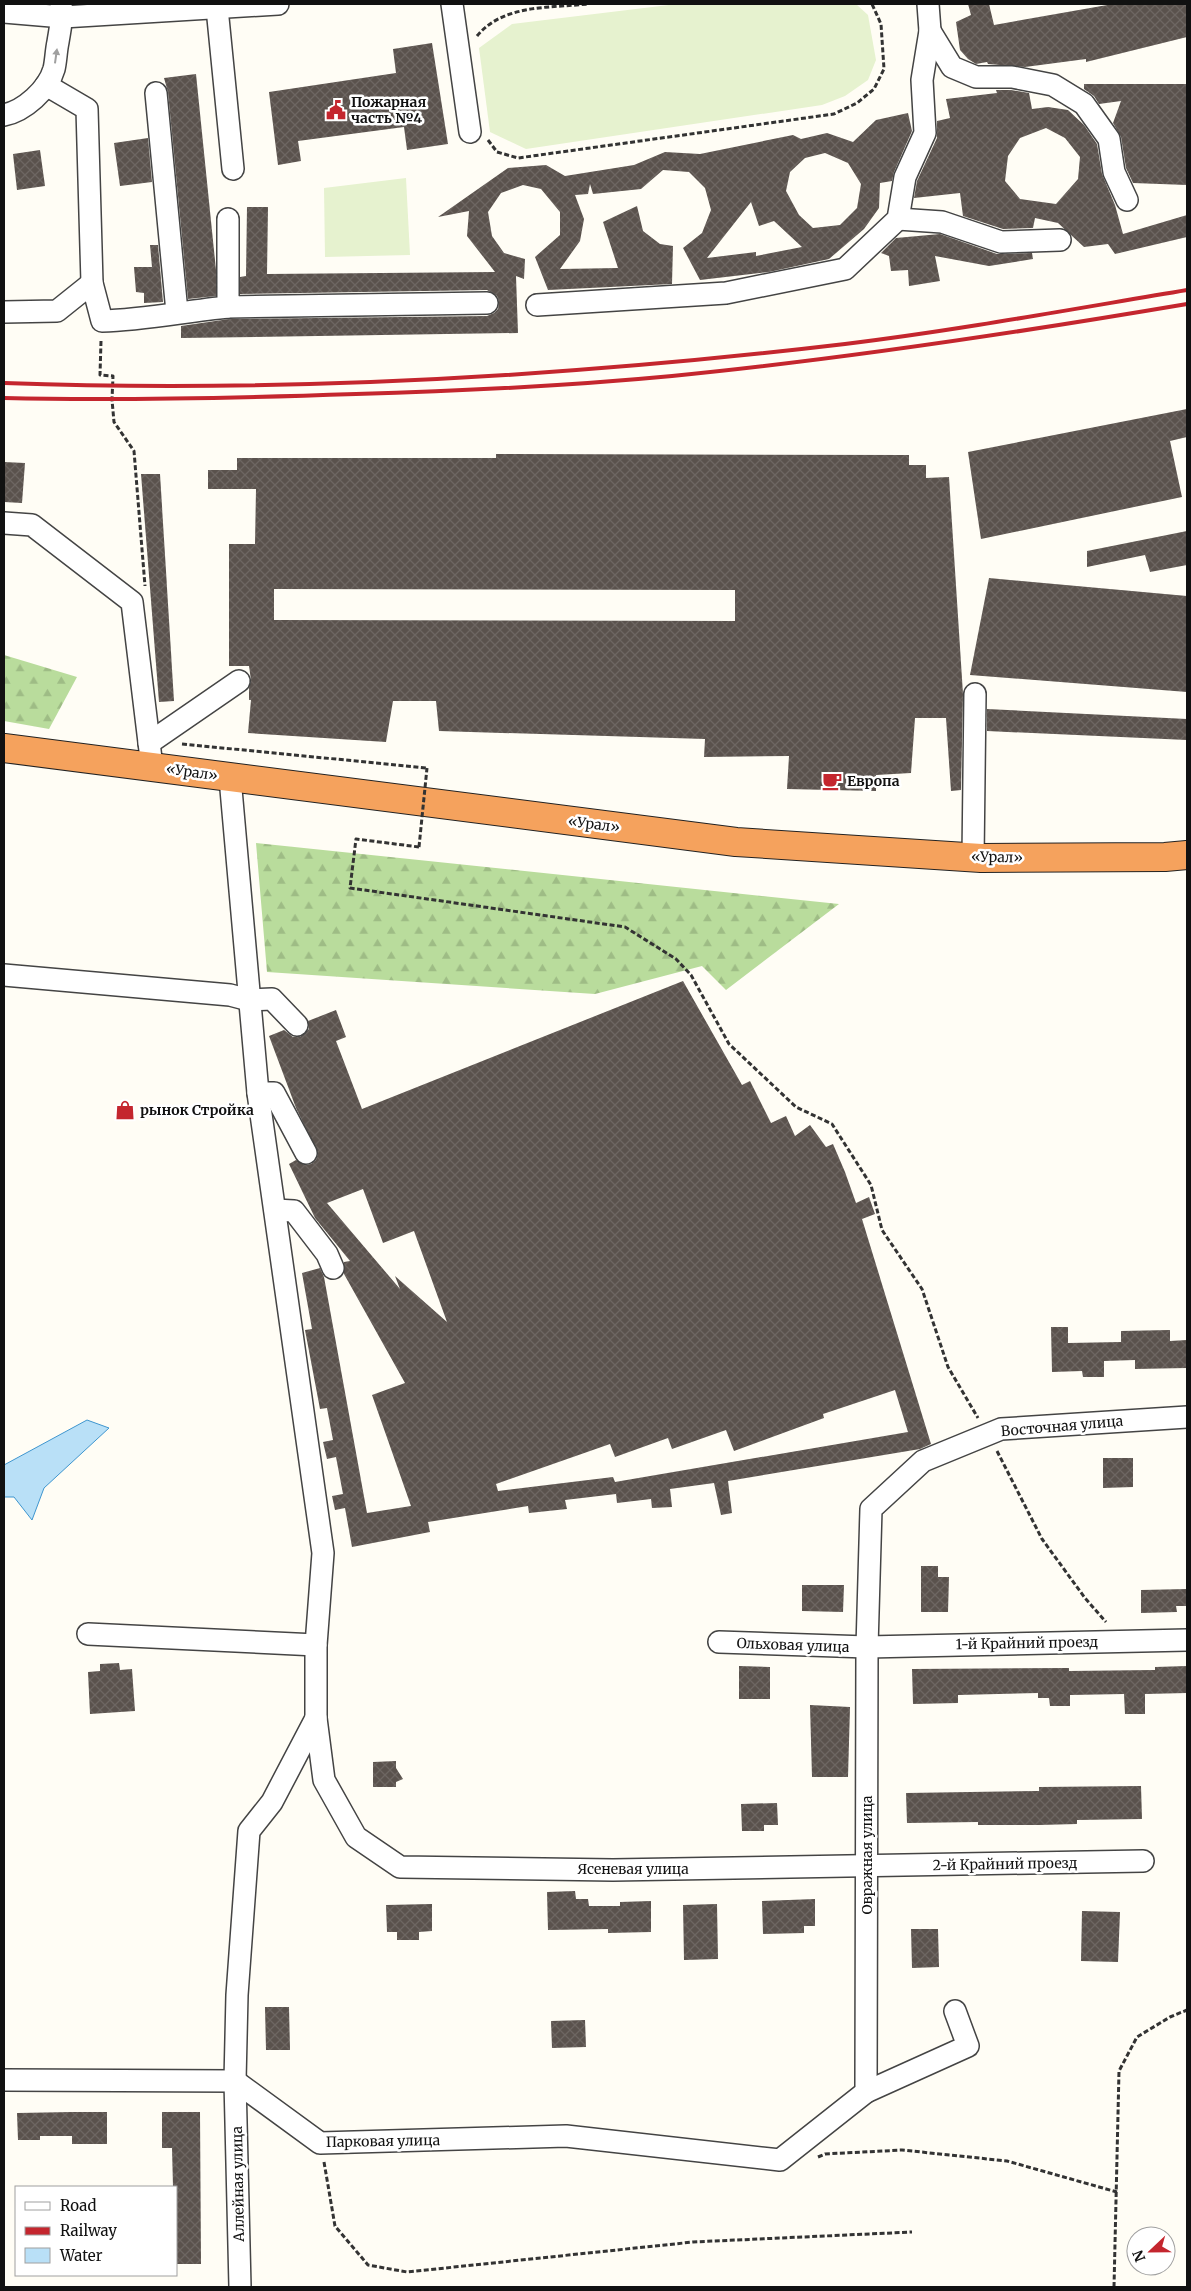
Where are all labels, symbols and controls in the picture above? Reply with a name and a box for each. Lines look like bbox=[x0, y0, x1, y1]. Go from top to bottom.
one-way arrow bbox=[52, 48, 60, 64]
place label: Пожарная часть №4 bbox=[351, 93, 427, 127]
public building icon: Пожарная часть №4 bbox=[325, 99, 347, 121]
street label: «Урал» bbox=[165, 759, 219, 785]
cafe icon: Европа bbox=[821, 770, 843, 792]
place label: Европа bbox=[847, 772, 900, 790]
street label: «Урал» bbox=[567, 812, 621, 836]
street label: «Урал» bbox=[971, 848, 1023, 866]
shop icon: рынок Стройка bbox=[114, 1099, 136, 1121]
place label: рынок Стройка bbox=[140, 1101, 254, 1119]
street label: Восточная улица bbox=[1000, 1412, 1124, 1440]
street label: 1-й Крайний проезд bbox=[956, 1633, 1099, 1653]
street label: Ольховая улица bbox=[736, 1634, 850, 1656]
street label: Овражная улица bbox=[858, 1795, 876, 1915]
street label: 2-й Крайний проезд bbox=[933, 1854, 1078, 1874]
street label: Ясеневая улица bbox=[577, 1860, 689, 1878]
street label: Аллейная улица bbox=[228, 2125, 248, 2243]
street label: Парковая улица bbox=[326, 2131, 441, 2151]
legend bbox=[15, 2186, 178, 2276]
text: Road bbox=[60, 2196, 96, 2215]
text: Railway bbox=[60, 2221, 117, 2240]
north arrow bbox=[1126, 2226, 1176, 2276]
text: Water bbox=[59, 2246, 103, 2265]
text: N bbox=[1129, 2247, 1149, 2264]

